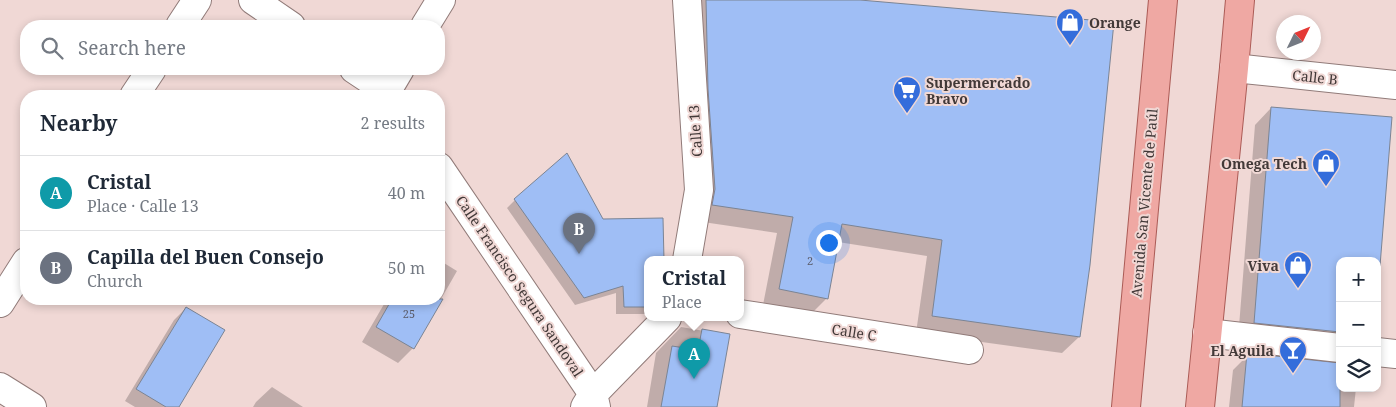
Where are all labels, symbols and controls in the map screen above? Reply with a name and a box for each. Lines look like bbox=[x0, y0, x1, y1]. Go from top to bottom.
shop icon: Orange bbox=[1055, 7, 1085, 46]
place label: Orange bbox=[1089, 13, 1141, 32]
north arrow bbox=[1276, 15, 1321, 60]
search box bbox=[20, 20, 445, 75]
icon: search bbox=[38, 34, 66, 62]
text: Search here bbox=[78, 35, 186, 61]
street label: Calle B bbox=[1291, 65, 1339, 89]
place label: Supermercado Bravo bbox=[926, 73, 1030, 108]
supermarket icon: Supermercado Bravo bbox=[892, 75, 922, 114]
street label: Calle 13 bbox=[684, 104, 706, 158]
street label: Avenida San Vicente de Paúl bbox=[1126, 107, 1162, 298]
text: Nearby bbox=[40, 109, 118, 137]
text: 2 results bbox=[361, 112, 425, 134]
shop icon: Omega Tech bbox=[1311, 148, 1341, 187]
place label: Omega Tech bbox=[1221, 154, 1307, 173]
text: Cristal bbox=[87, 169, 151, 195]
text: A bbox=[50, 182, 62, 204]
text: 40 m bbox=[388, 182, 425, 204]
street label: Calle Francisco Segura Sandoval bbox=[452, 192, 588, 381]
text: Place · Calle 13 bbox=[87, 195, 199, 217]
pin: B bbox=[563, 213, 595, 254]
your location bbox=[816, 230, 842, 256]
text: Capilla del Buen Consejo bbox=[87, 244, 324, 270]
shop icon: Viva bbox=[1283, 250, 1313, 289]
house number: 2 bbox=[807, 253, 813, 268]
popup bbox=[644, 256, 744, 321]
place label: Viva bbox=[1247, 256, 1279, 275]
text: B bbox=[51, 257, 61, 279]
text: 50 m bbox=[388, 257, 425, 279]
map controls bbox=[1336, 257, 1381, 392]
button: + bbox=[1336, 257, 1381, 302]
text: Cristal bbox=[662, 265, 726, 291]
text: Church bbox=[87, 270, 143, 292]
text: Place bbox=[662, 291, 702, 313]
button: − bbox=[1336, 302, 1381, 347]
house number: 25 bbox=[403, 306, 415, 321]
street label: Calle C bbox=[830, 319, 878, 345]
bar icon: El Aguila bbox=[1278, 335, 1308, 374]
pin: A bbox=[678, 338, 710, 379]
place label: El Aguila bbox=[1211, 341, 1274, 360]
button: layers bbox=[1336, 347, 1381, 392]

